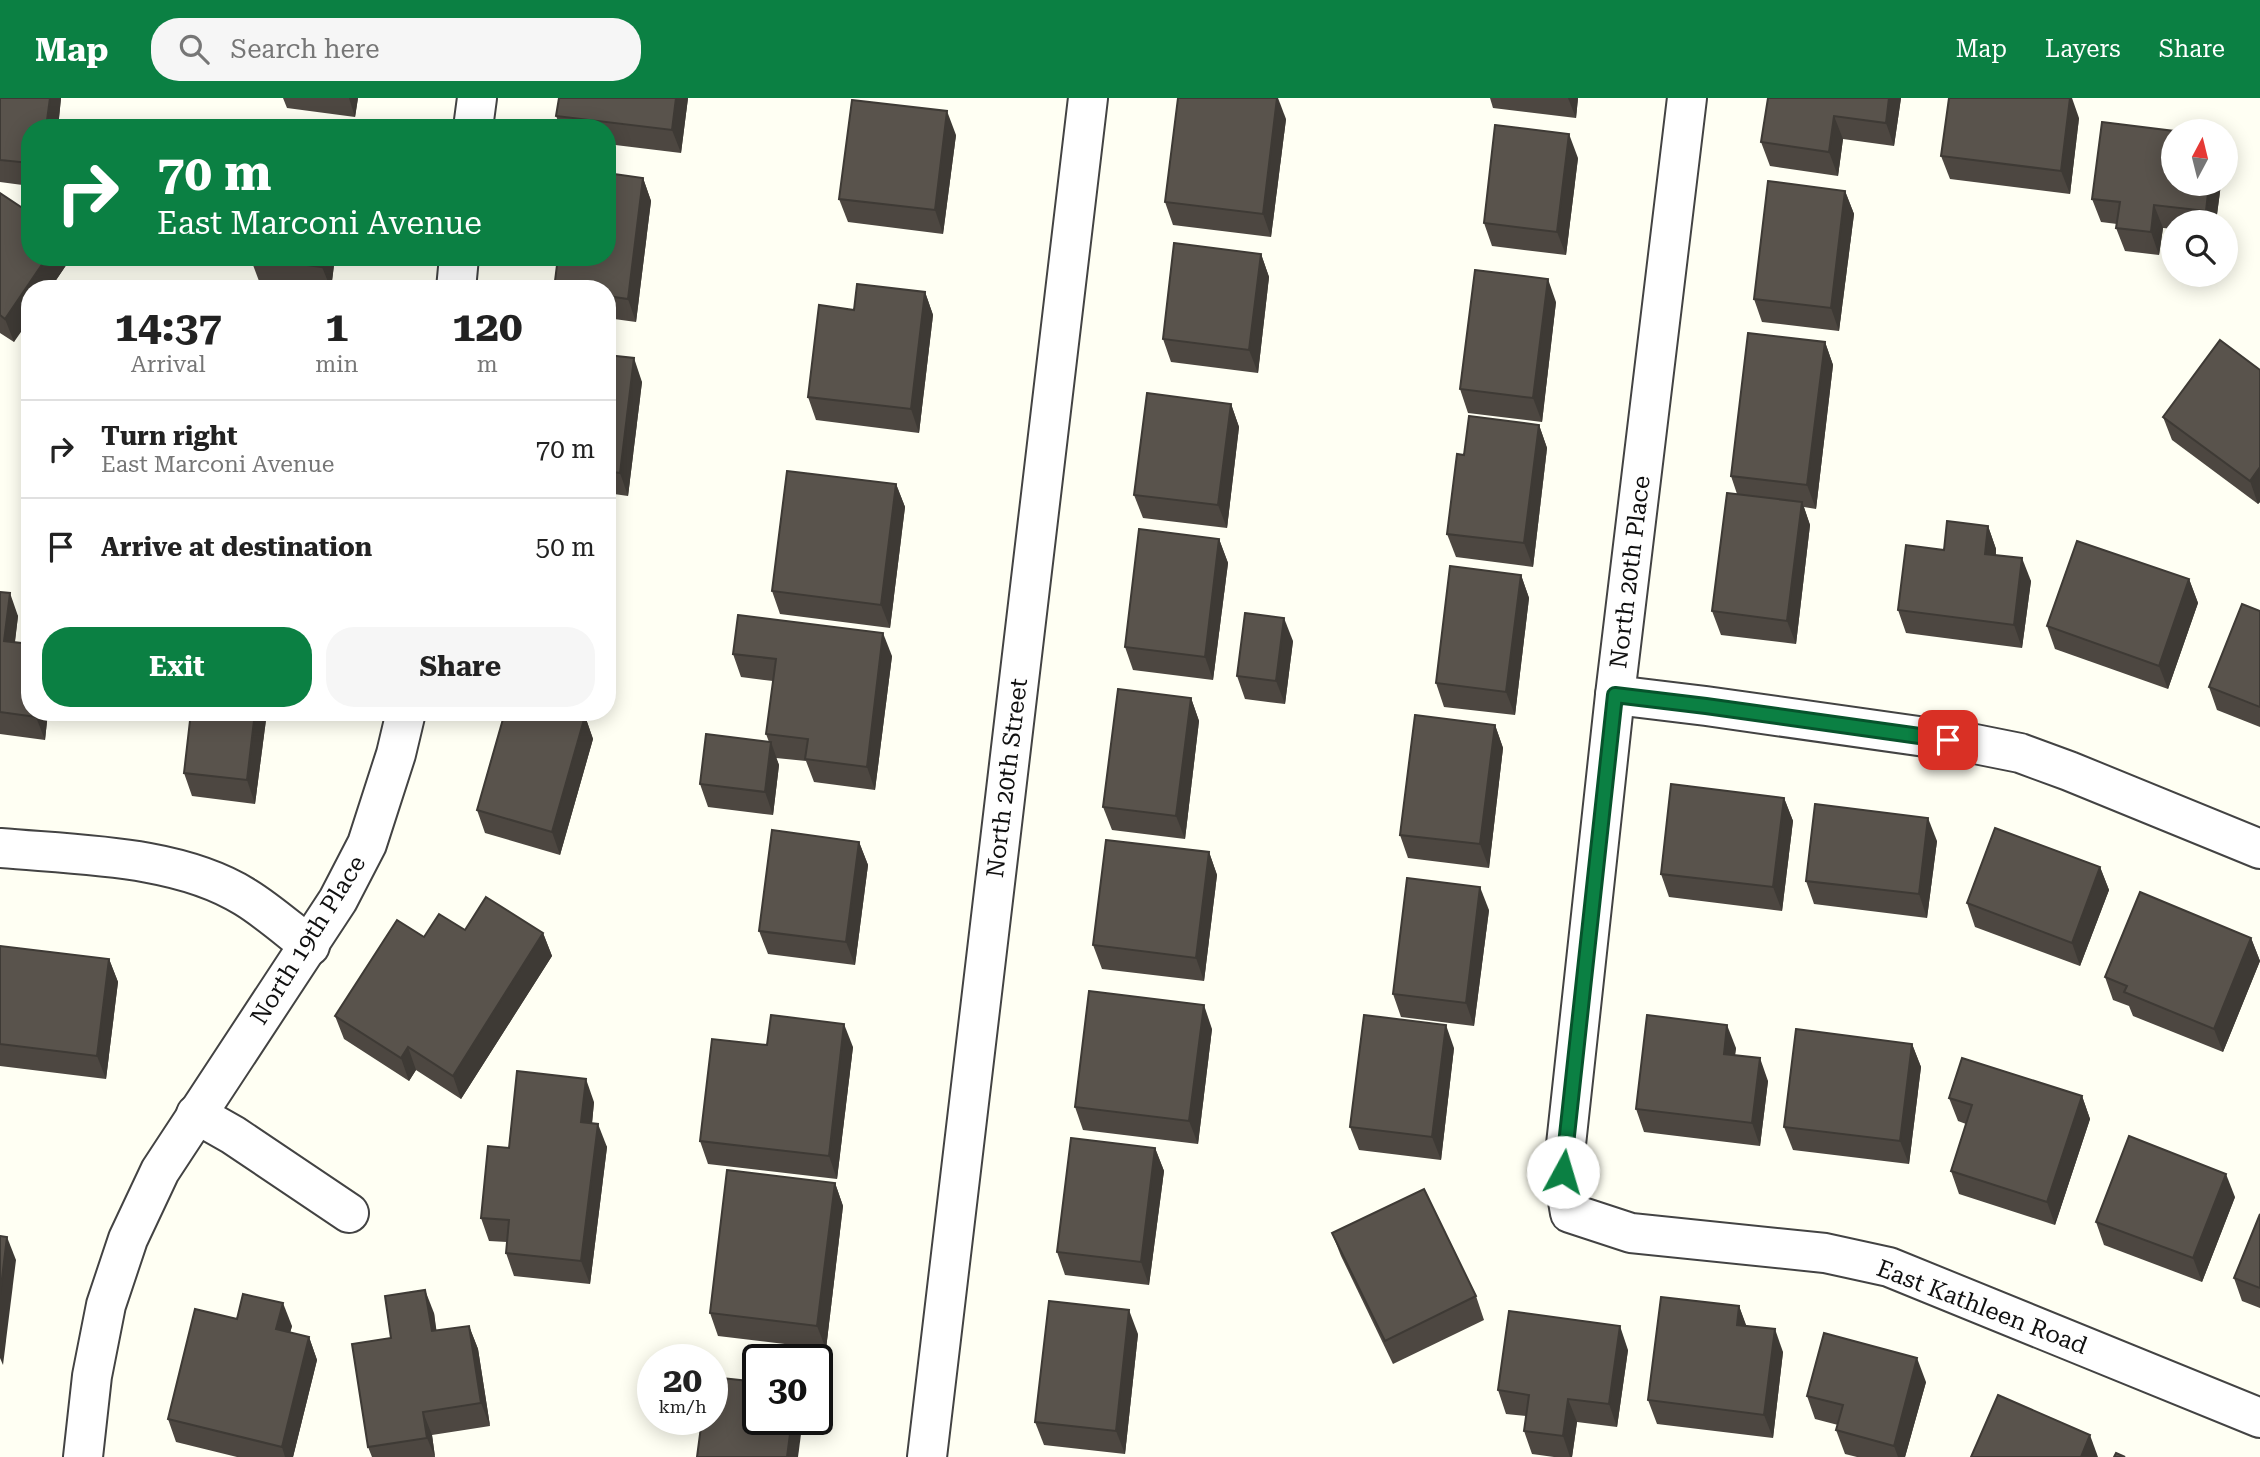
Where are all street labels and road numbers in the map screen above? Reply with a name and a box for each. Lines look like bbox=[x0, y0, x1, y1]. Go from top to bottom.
street label: North 20th Place bbox=[1604, 474, 1656, 670]
street label: North 20th Street bbox=[981, 677, 1033, 879]
street label: North 19th Place bbox=[245, 850, 371, 1030]
street label: East Kathleen Road bbox=[1873, 1254, 2091, 1360]

